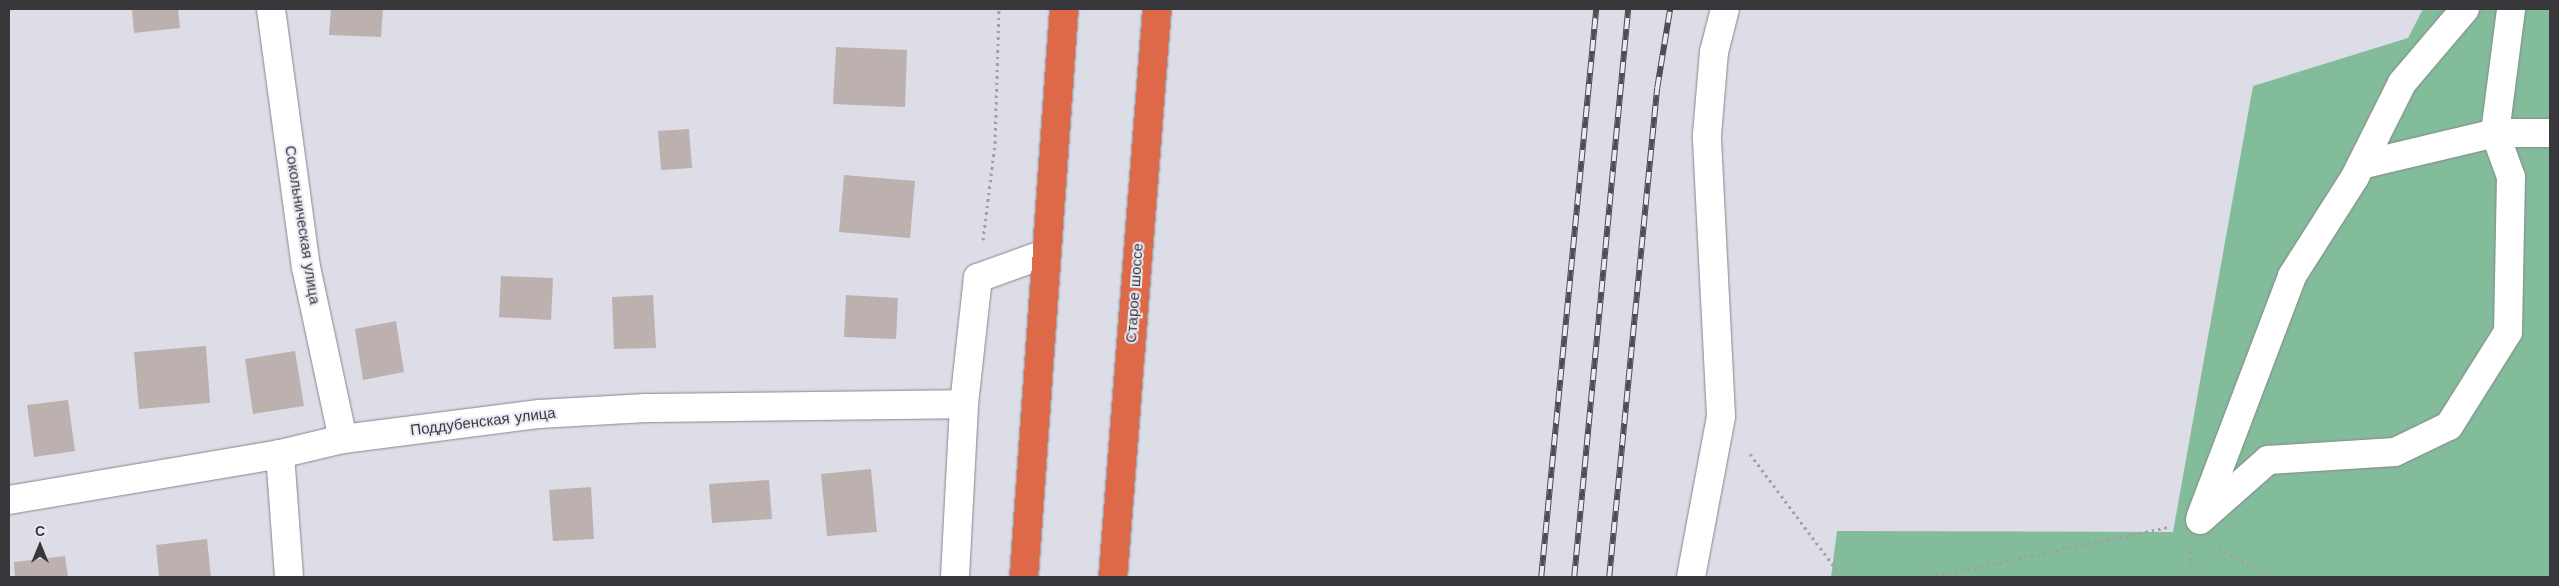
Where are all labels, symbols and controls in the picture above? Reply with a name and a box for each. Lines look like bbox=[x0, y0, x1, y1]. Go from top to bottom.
street label: Сокольническая улица bbox=[281, 144, 323, 306]
street label: Старое шоссе bbox=[1123, 243, 1147, 343]
street label: Поддубенская улица bbox=[409, 404, 557, 440]
north arrow bbox=[15, 521, 65, 571]
text: С bbox=[35, 523, 45, 539]

